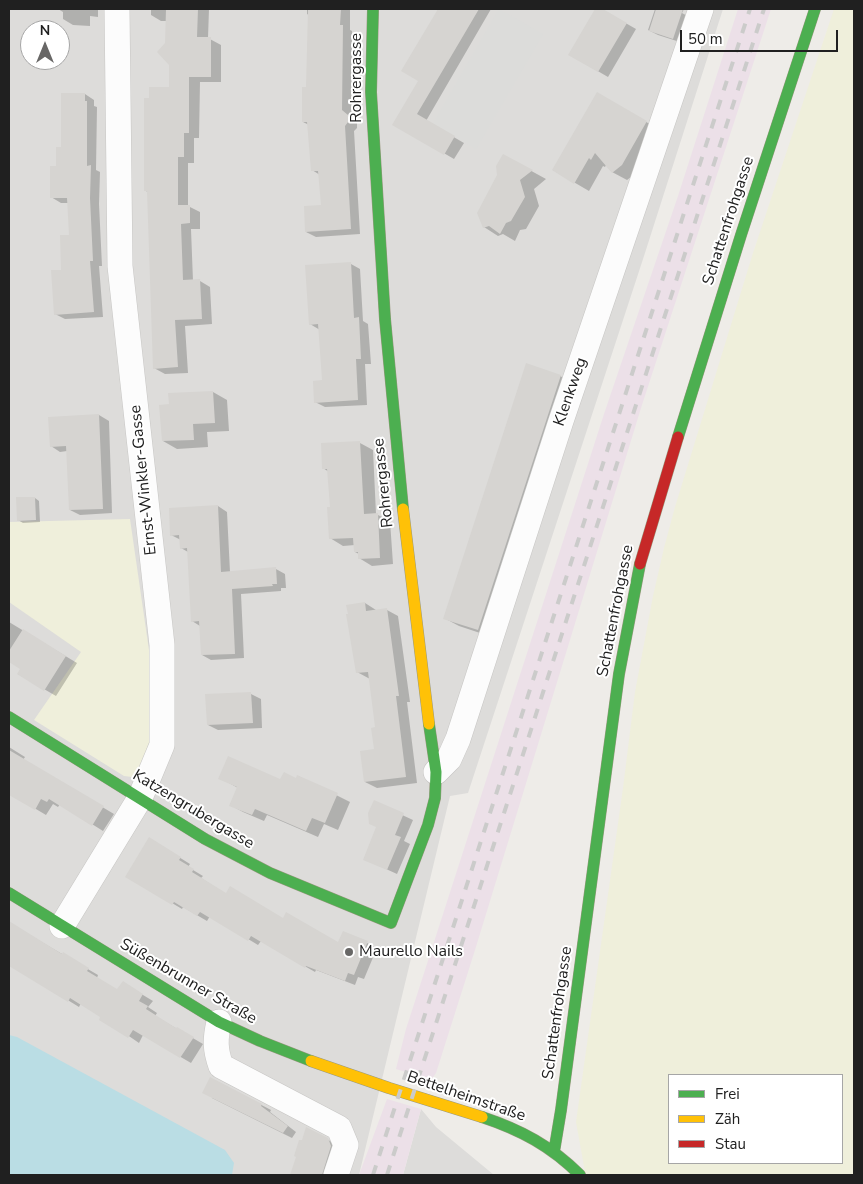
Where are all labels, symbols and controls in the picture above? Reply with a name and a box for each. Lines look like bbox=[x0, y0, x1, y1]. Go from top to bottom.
north arrow bbox=[20, 20, 70, 70]
scale bar bbox=[683, 20, 840, 52]
text: N bbox=[40, 21, 50, 40]
text: 50 m bbox=[688, 29, 723, 49]
street label: Rohrergasse bbox=[347, 33, 367, 123]
street label: Schattenfrohgasse bbox=[699, 154, 759, 288]
street label: Klenkweg bbox=[550, 355, 592, 429]
street label: Ernst-Winkler-Gasse bbox=[127, 404, 161, 556]
street label: Rohrergasse bbox=[370, 437, 398, 529]
street label: Schattenfrohgasse bbox=[594, 543, 638, 679]
street label: Katzengrubergasse bbox=[129, 766, 257, 854]
street label: Süßenbrunner Straße bbox=[116, 935, 260, 1029]
place label: Maurello Nails bbox=[359, 942, 463, 962]
street label: Schattenfrohgasse bbox=[539, 945, 577, 1081]
marker: Maurello Nails bbox=[343, 946, 355, 958]
street label: Bettelheimstraße bbox=[404, 1068, 528, 1126]
legend bbox=[668, 1074, 843, 1164]
text: Frei bbox=[715, 1084, 740, 1104]
text: Zäh bbox=[715, 1109, 740, 1129]
text: Stau bbox=[715, 1134, 746, 1154]

